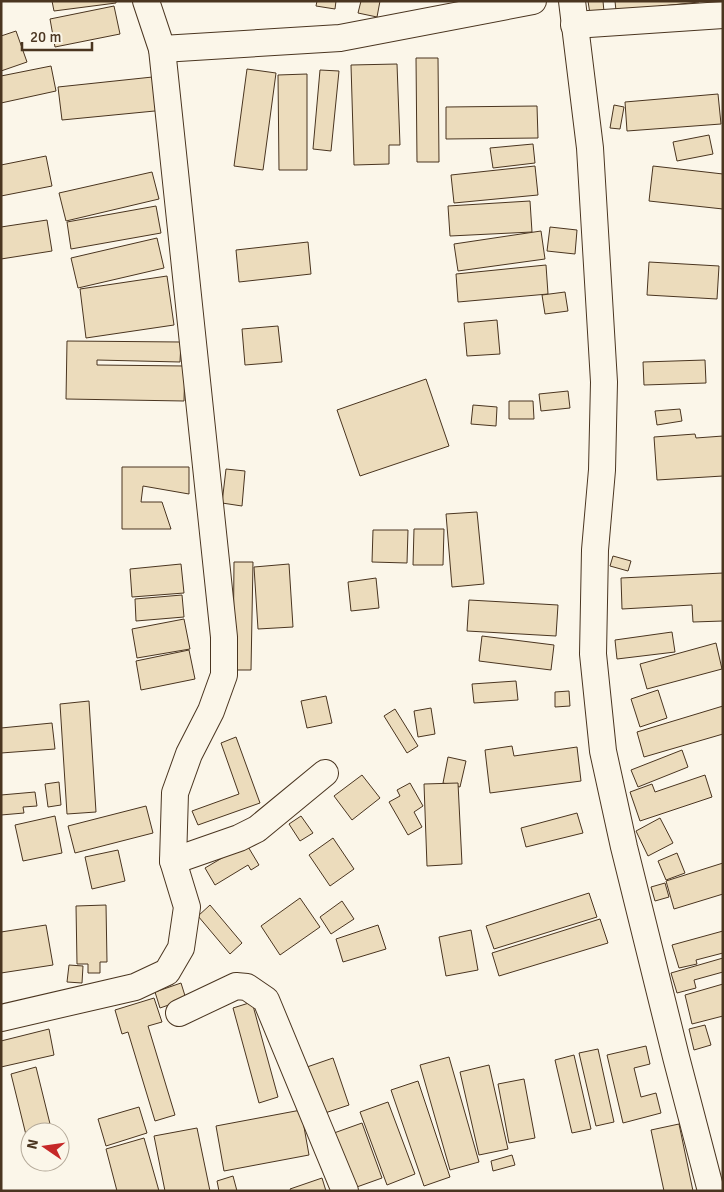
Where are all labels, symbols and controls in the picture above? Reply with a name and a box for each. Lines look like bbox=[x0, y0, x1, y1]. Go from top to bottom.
scale bar bbox=[22, 20, 92, 52]
text: 20 m bbox=[30, 28, 61, 46]
north arrow bbox=[20, 1122, 70, 1172]
text: N bbox=[23, 1138, 42, 1151]

